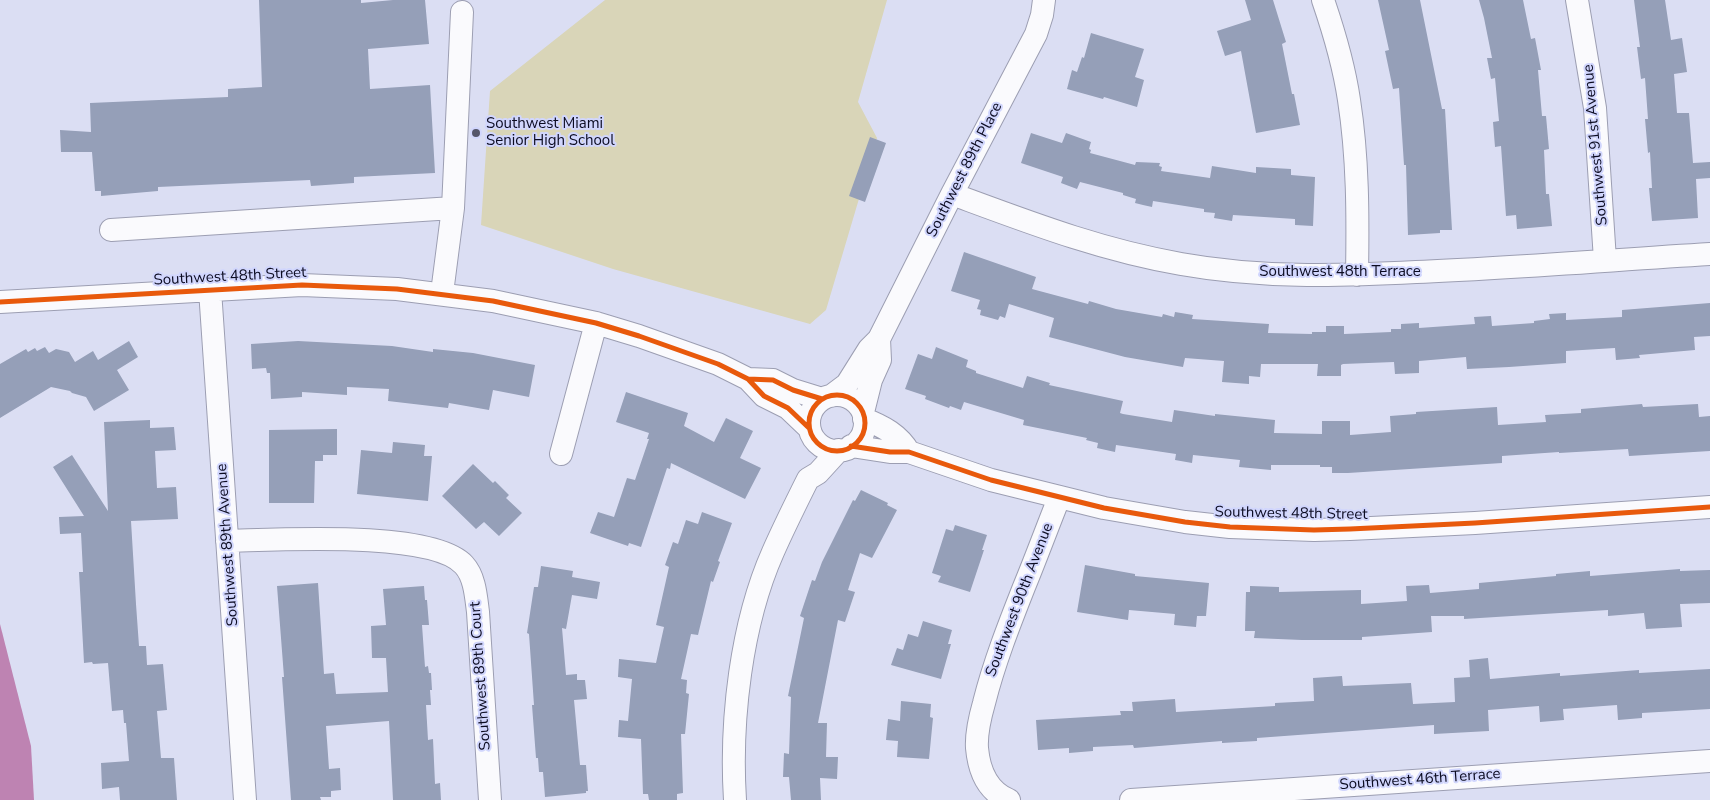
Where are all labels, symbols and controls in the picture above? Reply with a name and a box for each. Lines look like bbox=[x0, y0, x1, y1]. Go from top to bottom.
street label: Southwest 91st Avenue bbox=[1580, 64, 1612, 226]
street label: Southwest 89th Place bbox=[923, 100, 1007, 240]
place label: Southwest Miami Senior High School bbox=[486, 115, 615, 150]
marker: Southwest Miami Senior High School bbox=[470, 127, 482, 139]
street label: Southwest 48th Terrace bbox=[1259, 263, 1421, 281]
street label: Southwest 48th Street bbox=[153, 264, 307, 290]
street label: Southwest 89th Avenue bbox=[213, 463, 243, 627]
street label: Southwest 48th Street bbox=[1214, 504, 1368, 524]
street label: Southwest 90th Avenue bbox=[982, 521, 1058, 679]
street label: Southwest 89th Court bbox=[467, 601, 495, 751]
street label: Southwest 46th Terrace bbox=[1339, 765, 1501, 795]

